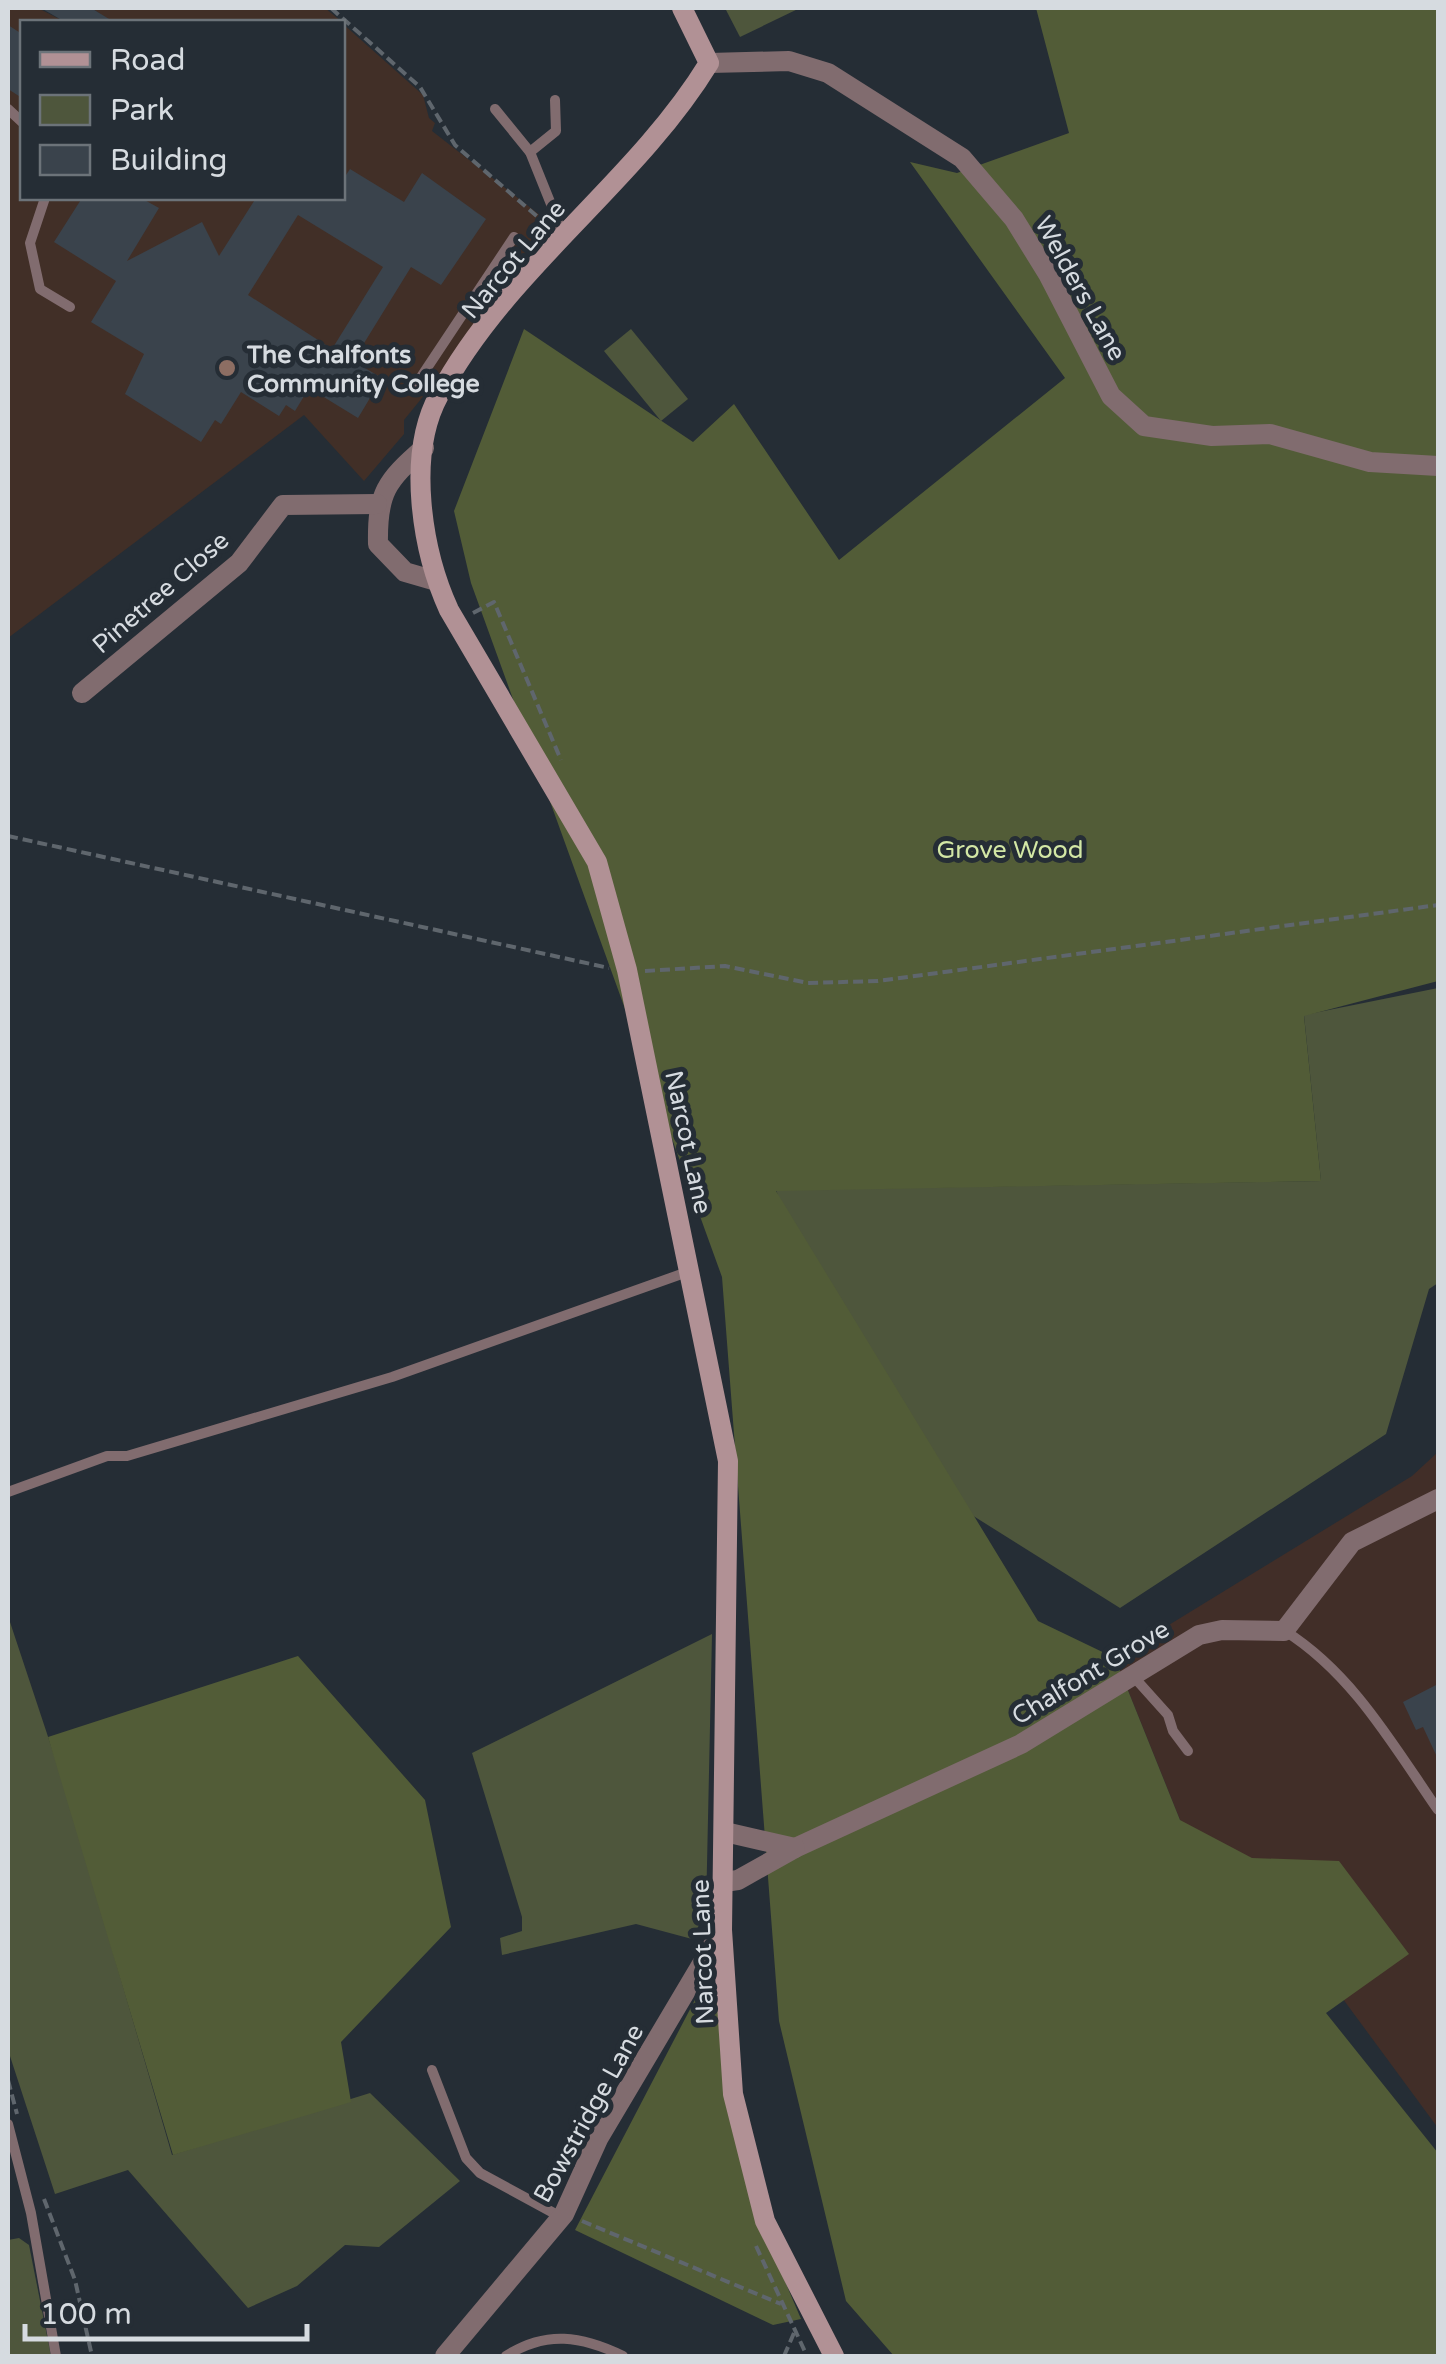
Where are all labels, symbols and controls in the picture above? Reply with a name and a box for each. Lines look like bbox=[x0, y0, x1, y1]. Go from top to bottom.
legend bbox=[20, 20, 345, 200]
text: Road bbox=[110, 42, 185, 79]
text: Park bbox=[110, 92, 174, 129]
text: Building bbox=[110, 142, 227, 179]
street label: Narcot Lane bbox=[456, 194, 572, 325]
street label: Welders Lane bbox=[1028, 211, 1132, 366]
place label: The Chalfonts Community College bbox=[246, 340, 480, 399]
marker: The Chalfonts Community College bbox=[216, 357, 238, 379]
street label: Pinetree Close bbox=[86, 525, 235, 660]
park label: Grove Wood bbox=[936, 835, 1084, 865]
street label: Narcot Lane bbox=[658, 1068, 718, 1217]
street label: Chalfont Grove bbox=[1006, 1614, 1175, 1732]
street label: Narcot Lane bbox=[685, 1879, 721, 2025]
street label: Bowstridge Lane bbox=[527, 2019, 650, 2208]
scale bar bbox=[25, 2279, 308, 2341]
text: 100 m bbox=[40, 2296, 132, 2333]

